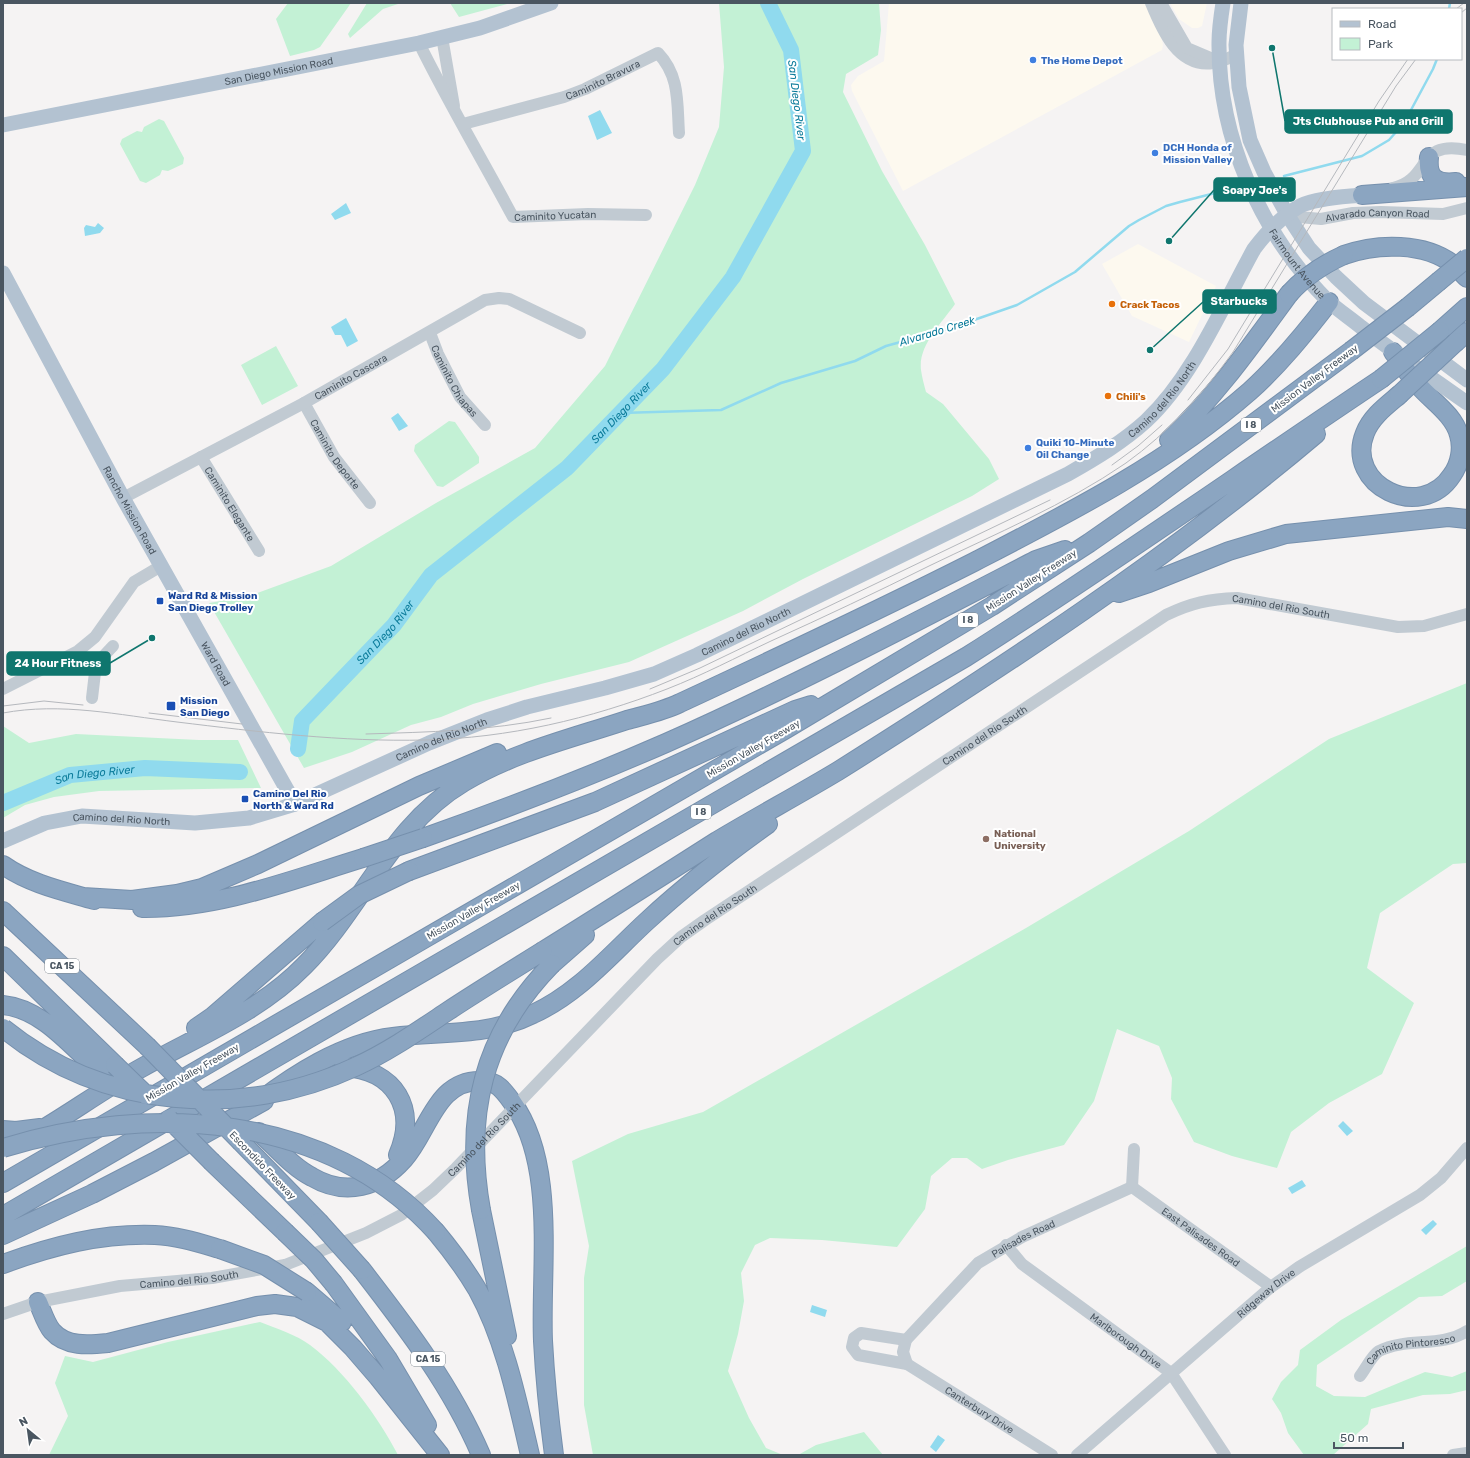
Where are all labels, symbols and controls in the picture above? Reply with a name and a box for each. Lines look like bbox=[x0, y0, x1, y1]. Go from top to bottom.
legend bbox=[1332, 8, 1462, 60]
text: Road bbox=[1368, 17, 1396, 31]
text: Park bbox=[1368, 37, 1394, 51]
street label: San Diego Mission Road bbox=[224, 55, 334, 88]
marker: The Home Depot bbox=[1028, 55, 1038, 65]
place label: The Home Depot bbox=[1041, 55, 1123, 67]
street label: Caminito Bravura bbox=[564, 58, 642, 103]
water label: San Diego River bbox=[785, 59, 808, 142]
callout: Jts Clubhouse Pub and Grill bbox=[1285, 110, 1452, 133]
text: Jts Clubhouse Pub and Grill bbox=[1293, 115, 1443, 128]
place label: DCH Honda of Mission Valley bbox=[1163, 142, 1232, 166]
marker: DCH Honda of Mission Valley bbox=[1150, 148, 1160, 158]
callout: Soapy Joe's bbox=[1214, 178, 1295, 201]
text: Soapy Joe's bbox=[1223, 184, 1287, 197]
street label: Alvarado Canyon Road bbox=[1324, 207, 1430, 225]
street label: Caminito Yucatan bbox=[514, 209, 596, 224]
street label: Fairmount Avenue bbox=[1266, 227, 1328, 302]
callout: Starbucks bbox=[1203, 290, 1276, 313]
text: Starbucks bbox=[1211, 295, 1267, 308]
marker: Crack Tacos bbox=[1107, 299, 1117, 309]
place label: Crack Tacos bbox=[1120, 299, 1180, 311]
water label: Alvarado Creek bbox=[897, 314, 977, 349]
street label: Mission Valley Freeway bbox=[1269, 342, 1361, 415]
street label: Caminito Chiapas bbox=[428, 344, 480, 420]
street label: Caminito Cascara bbox=[313, 352, 390, 403]
street label: Camino del Rio North bbox=[1126, 359, 1199, 441]
water label: San Diego River bbox=[589, 379, 655, 446]
marker: Chili's bbox=[1103, 391, 1113, 401]
place label: Chili's bbox=[1116, 391, 1146, 403]
street label: Caminito Deporte bbox=[307, 417, 362, 492]
road number: I 8 bbox=[1241, 418, 1261, 432]
place label: Quiki 10-Minute Oil Change bbox=[1036, 437, 1114, 461]
marker: Quiki 10-Minute Oil Change bbox=[1023, 443, 1033, 453]
street label: Rancho Mission Road bbox=[100, 464, 158, 557]
street label: Caminito Elegante bbox=[202, 465, 257, 544]
street label: Mission Valley Freeway bbox=[984, 547, 1080, 615]
place label: Ward Rd & Mission San Diego Trolley bbox=[168, 590, 257, 614]
street label: Camino del Rio South bbox=[1232, 593, 1331, 622]
marker: Ward Rd & Mission San Diego Trolley bbox=[155, 596, 165, 606]
water label: San Diego River bbox=[354, 597, 417, 667]
street label: Camino del Rio North bbox=[699, 605, 793, 659]
road number: I 8 bbox=[958, 613, 978, 627]
street label: Ward Road bbox=[198, 640, 233, 689]
callout: 24 Hour Fitness bbox=[7, 652, 110, 675]
text: 24 Hour Fitness bbox=[15, 657, 101, 670]
place label: Mission San Diego bbox=[180, 695, 230, 719]
marker: Mission San Diego bbox=[165, 700, 177, 712]
street label: Camino del Rio South bbox=[940, 703, 1030, 768]
street label: Camino del Rio North bbox=[394, 716, 489, 764]
street label: Mission Valley Freeway bbox=[705, 717, 803, 780]
water label: San Diego River bbox=[53, 763, 136, 788]
place label: Camino Del Rio North & Ward Rd bbox=[253, 788, 334, 812]
marker: Camino Del Rio North & Ward Rd bbox=[240, 794, 250, 804]
road number: I 8 bbox=[691, 805, 711, 819]
street label: Camino del Rio North bbox=[72, 811, 171, 828]
place label: National University bbox=[994, 828, 1046, 852]
marker: National University bbox=[981, 834, 991, 844]
street label: Mission Valley Freeway bbox=[425, 879, 523, 942]
street label: Camino del Rio South bbox=[671, 882, 760, 948]
road number: CA 15 bbox=[45, 959, 79, 973]
street label: Mission Valley Freeway bbox=[144, 1041, 242, 1104]
street label: Camino del Rio South bbox=[446, 1100, 523, 1180]
street label: Escondido Freeway bbox=[227, 1129, 298, 1203]
street label: East Palisades Road bbox=[1159, 1205, 1242, 1270]
street label: Palisades Road bbox=[990, 1218, 1057, 1261]
street label: Ridgeway Drive bbox=[1235, 1266, 1298, 1321]
street label: Camino del Rio South bbox=[139, 1268, 240, 1291]
street label: Marlborough Drive bbox=[1088, 1311, 1164, 1371]
street label: Caminito Pintoresco bbox=[1364, 1332, 1457, 1367]
road number: CA 15 bbox=[411, 1352, 445, 1366]
street label: Canterbury Drive bbox=[942, 1384, 1016, 1437]
north arrow bbox=[8, 1410, 48, 1450]
text: N bbox=[17, 1414, 30, 1429]
scale bar bbox=[1334, 1424, 1403, 1450]
text: 50 m bbox=[1340, 1431, 1368, 1445]

